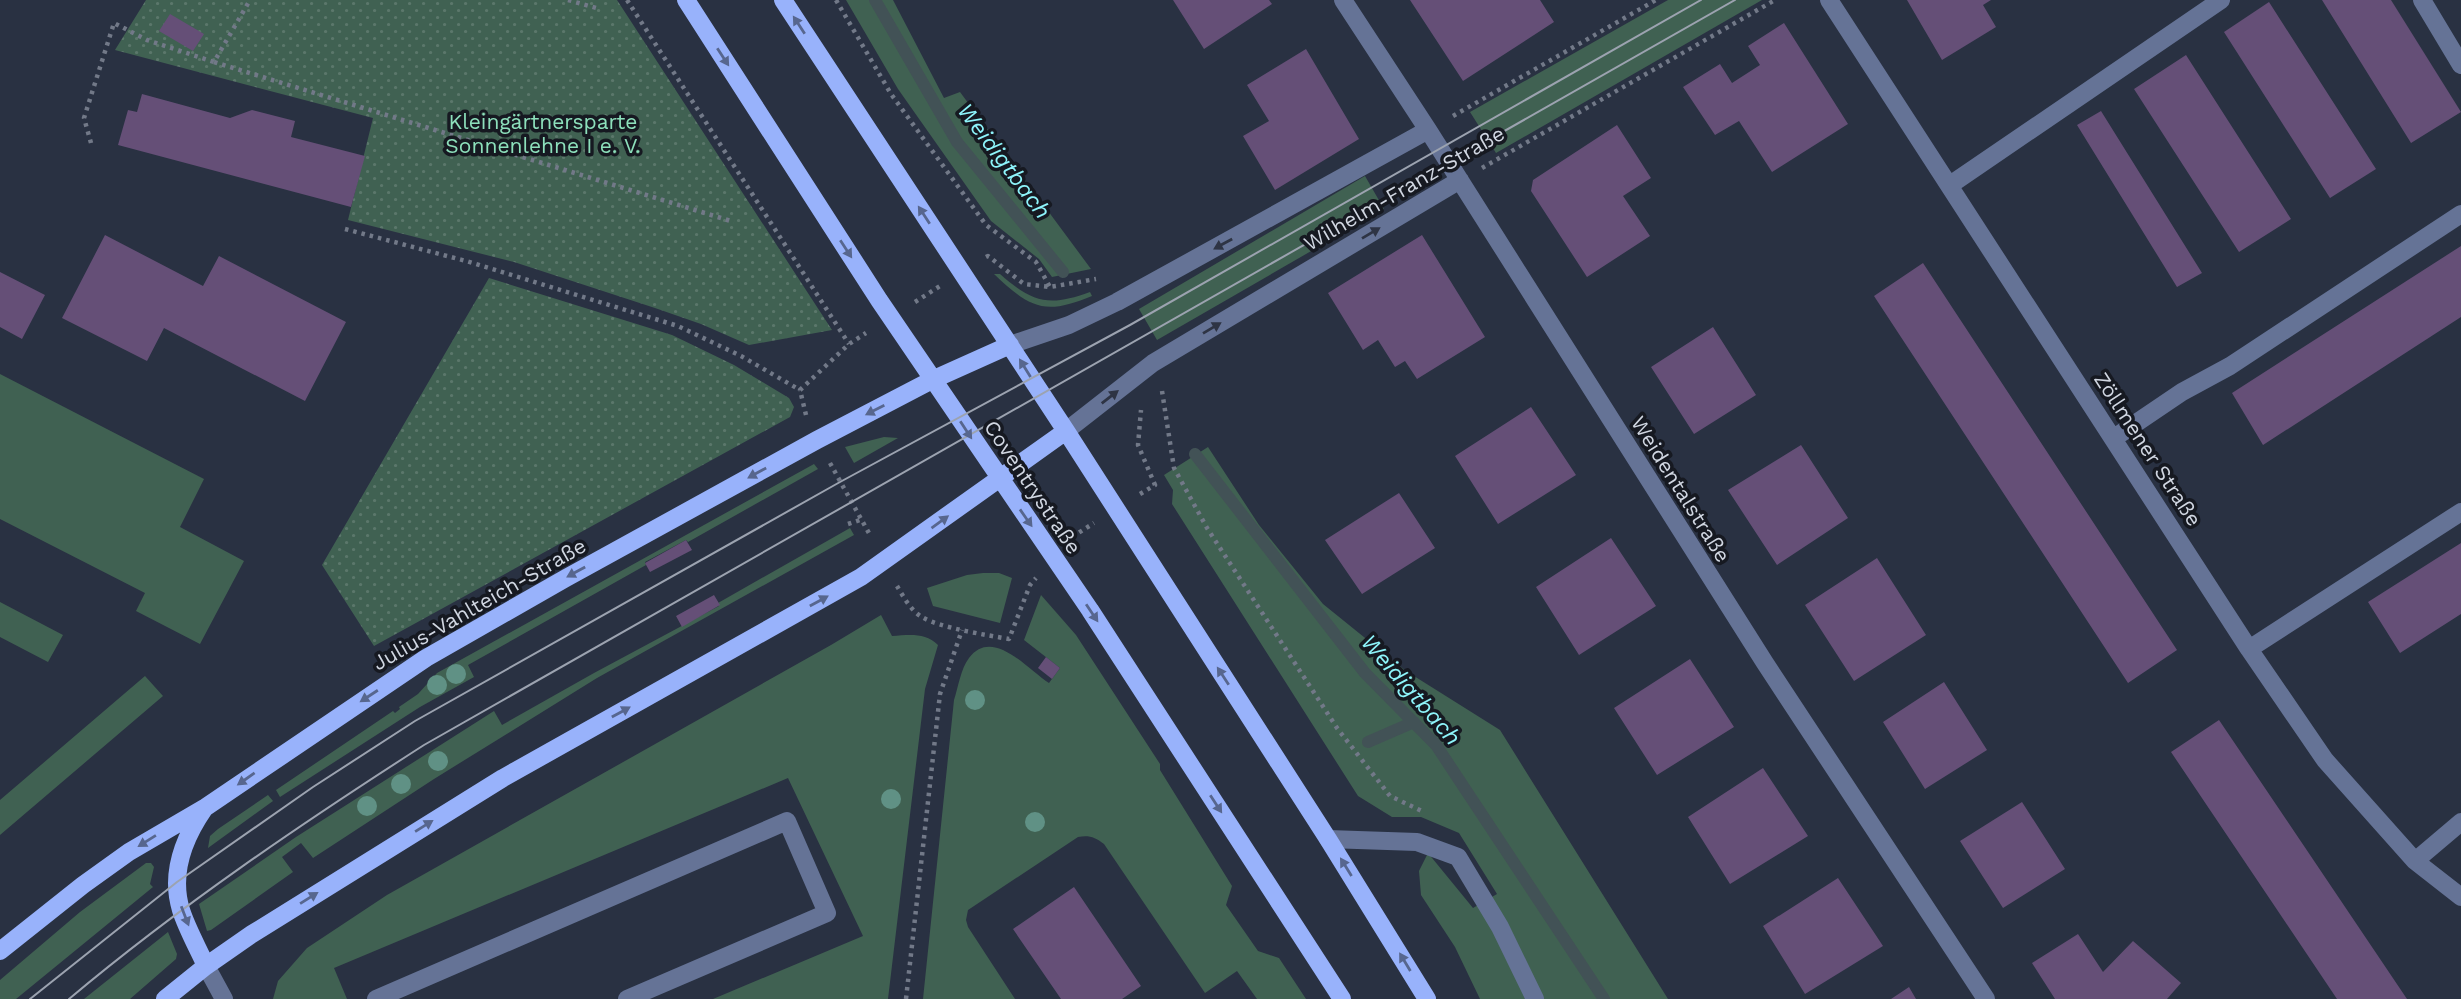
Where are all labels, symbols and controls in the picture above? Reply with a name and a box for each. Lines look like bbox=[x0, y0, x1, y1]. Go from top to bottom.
one-way arrow bbox=[792, 16, 806, 34]
one-way arrow bbox=[717, 48, 730, 67]
water label: Weidigtbach bbox=[952, 98, 1056, 224]
park label: Kleingärtnersparte Sonnenlehne I e. V. bbox=[445, 109, 641, 158]
street label: Wilhelm-Franz-Straße bbox=[1299, 120, 1509, 256]
one-way arrow bbox=[918, 206, 931, 225]
one-way arrow bbox=[1361, 227, 1380, 240]
one-way arrow bbox=[1214, 238, 1233, 250]
one-way arrow bbox=[840, 239, 853, 259]
one-way arrow bbox=[1202, 322, 1221, 334]
one-way arrow bbox=[1018, 358, 1031, 377]
street label: Zöllmener Straße bbox=[2089, 367, 2207, 531]
one-way arrow bbox=[1100, 389, 1118, 404]
one-way arrow bbox=[865, 404, 884, 416]
street label: Weidentalstraße bbox=[1626, 411, 1736, 567]
street label: Coventrystraße bbox=[979, 415, 1087, 559]
one-way arrow bbox=[959, 420, 972, 439]
one-way arrow bbox=[747, 467, 767, 479]
one-way arrow bbox=[1019, 509, 1033, 527]
one-way arrow bbox=[931, 515, 949, 529]
street label: Julius-Vahlteich-Straße bbox=[368, 533, 590, 675]
one-way arrow bbox=[566, 566, 586, 578]
one-way arrow bbox=[810, 595, 829, 607]
one-way arrow bbox=[1085, 604, 1098, 623]
water label: Weidigtbach bbox=[1356, 629, 1466, 751]
one-way arrow bbox=[1217, 667, 1230, 686]
one-way arrow bbox=[360, 689, 378, 703]
one-way arrow bbox=[611, 706, 631, 718]
one-way arrow bbox=[236, 772, 256, 785]
one-way arrow bbox=[1209, 795, 1222, 814]
one-way arrow bbox=[415, 820, 434, 833]
one-way arrow bbox=[137, 835, 156, 848]
one-way arrow bbox=[1340, 858, 1353, 877]
one-way arrow bbox=[299, 891, 319, 904]
one-way arrow bbox=[179, 906, 190, 927]
one-way arrow bbox=[1399, 953, 1411, 972]

